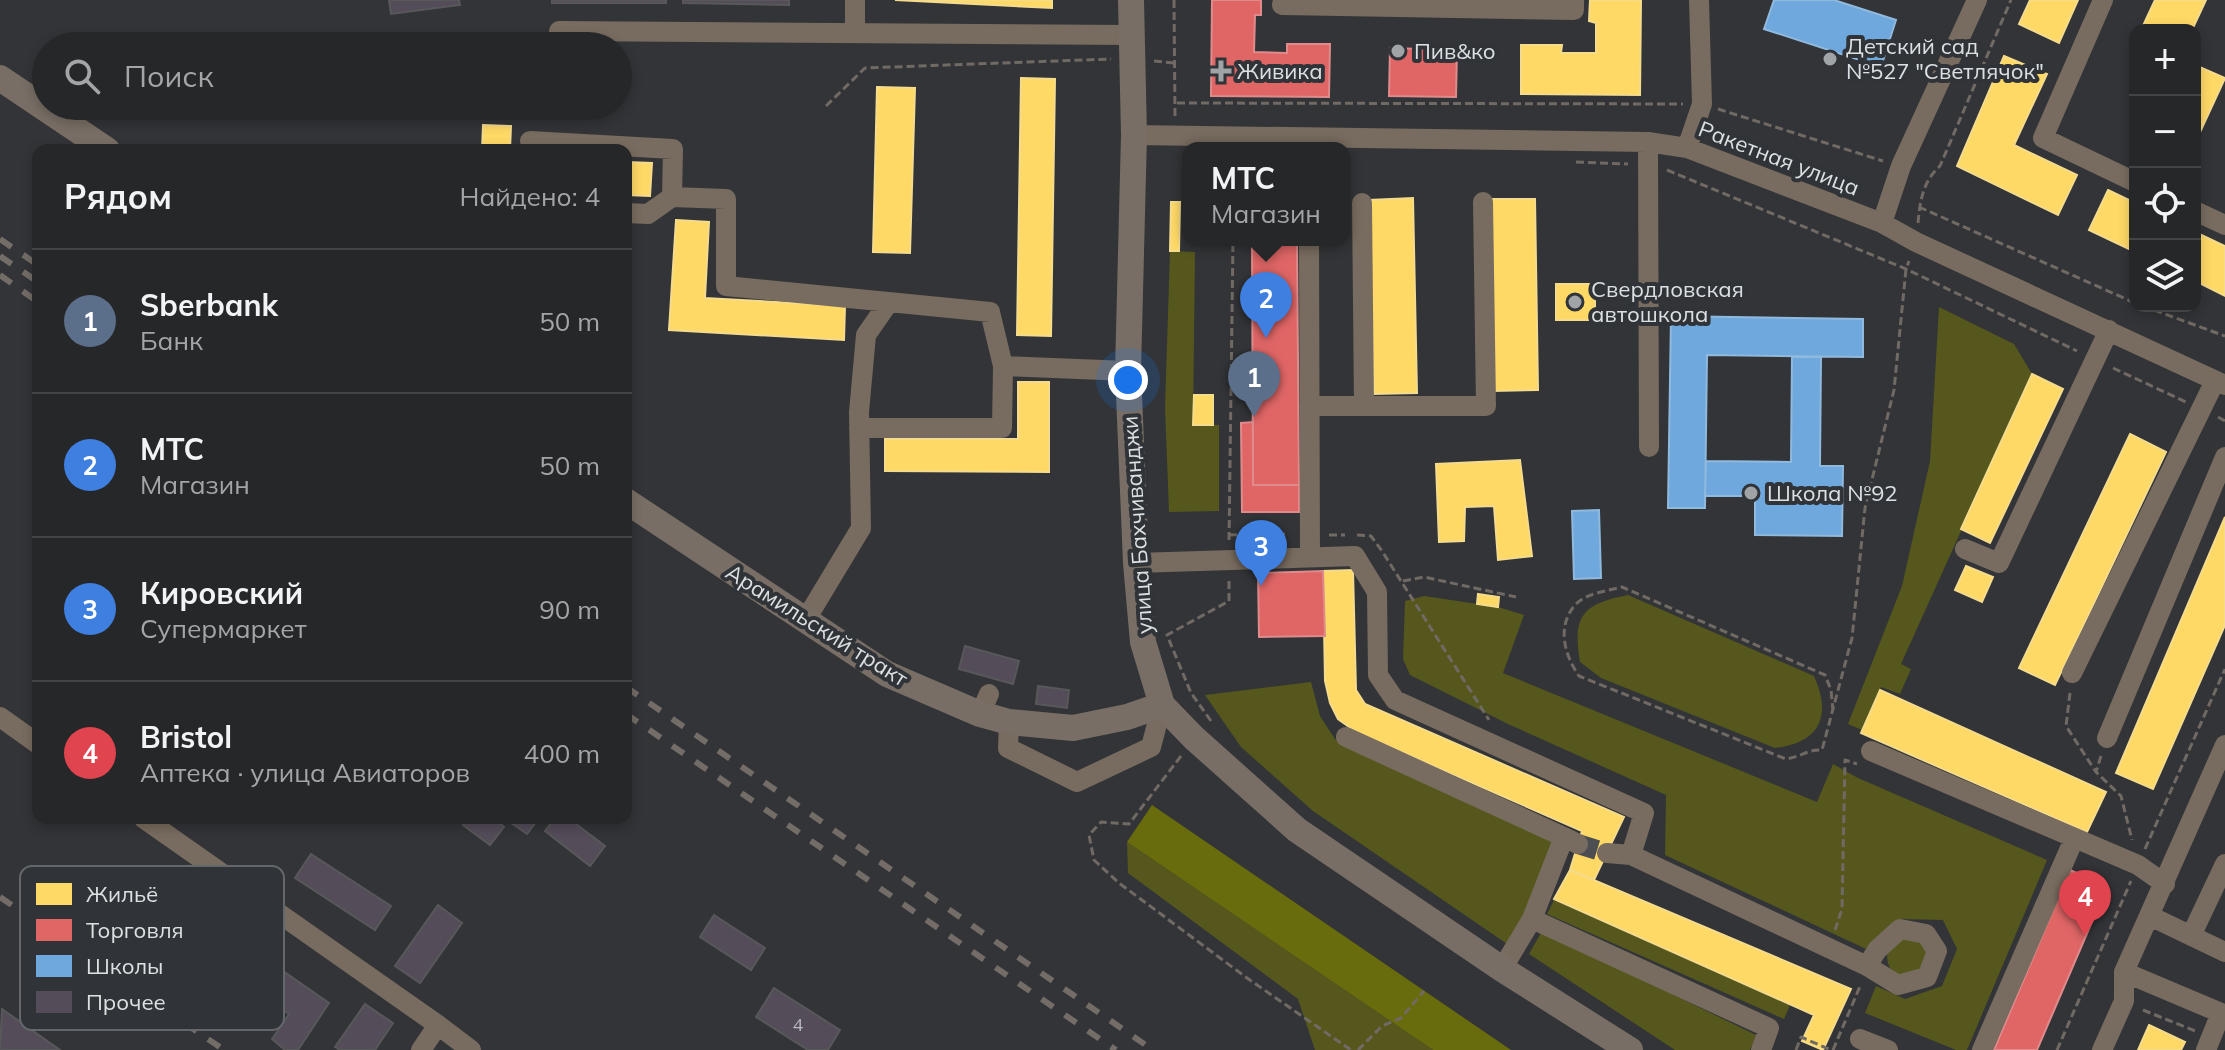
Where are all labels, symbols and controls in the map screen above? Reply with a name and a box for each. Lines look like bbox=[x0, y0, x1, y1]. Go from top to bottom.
map controls bbox=[2129, 24, 2201, 312]
button: + bbox=[2129, 24, 2201, 96]
search box bbox=[32, 32, 632, 120]
place label: Детский сад №527 "Светлячок" bbox=[1846, 32, 2044, 85]
place label: Пив&ко bbox=[1414, 37, 1496, 65]
marker: Пив&ко bbox=[1389, 42, 1407, 60]
marker: Детский сад №527 "Светлячок" bbox=[1821, 50, 1839, 68]
icon: search bbox=[60, 54, 104, 98]
text: Поиск bbox=[124, 57, 214, 95]
place label: Живика bbox=[1237, 57, 1323, 85]
marker: Живика bbox=[1212, 62, 1230, 80]
button: − bbox=[2129, 96, 2201, 168]
street label: Ракетная улица bbox=[1695, 114, 1863, 202]
popup bbox=[1182, 142, 1350, 246]
text: МТС bbox=[1211, 159, 1275, 197]
button: locate bbox=[2129, 168, 2201, 240]
text: Рядом bbox=[64, 175, 172, 218]
text: Найдено: 4 bbox=[460, 180, 600, 213]
text: Магазин bbox=[1211, 197, 1321, 230]
button: layers bbox=[2129, 240, 2201, 312]
pin: 2 bbox=[1240, 272, 1292, 338]
place label: Свердловская автошкола bbox=[1591, 275, 1744, 328]
text: Sberbank bbox=[140, 286, 278, 324]
marker: Свердловская автошкола bbox=[1566, 293, 1584, 311]
text: 1 bbox=[82, 305, 98, 338]
text: 50 m bbox=[539, 305, 600, 338]
text: Банк bbox=[140, 324, 203, 357]
pin: 1 bbox=[1228, 351, 1280, 417]
your location bbox=[1108, 360, 1148, 400]
street label: улица Бахчиванджи bbox=[1115, 415, 1159, 635]
text: МТС bbox=[140, 430, 204, 468]
text: 2 bbox=[82, 449, 98, 482]
text: 50 m bbox=[539, 449, 600, 482]
text: Магазин bbox=[140, 468, 250, 501]
place label: Школа №92 bbox=[1767, 479, 1898, 507]
marker: Школа №92 bbox=[1742, 484, 1760, 502]
pin: 3 bbox=[1235, 520, 1287, 586]
street label: Арамильский тракт bbox=[721, 558, 913, 692]
text: Кировский bbox=[140, 574, 303, 612]
text: 3 bbox=[82, 593, 98, 626]
text: 90 m bbox=[539, 593, 600, 626]
text: Супермаркет bbox=[140, 612, 307, 645]
text: Bristol bbox=[140, 718, 232, 756]
text: 4 bbox=[82, 737, 98, 770]
text: 400 m bbox=[524, 737, 600, 770]
text: Аптека · улица Авиаторов bbox=[140, 756, 470, 789]
legend bbox=[20, 866, 284, 1030]
pin: 4 bbox=[2059, 870, 2111, 936]
text: Жильё bbox=[86, 880, 158, 908]
text: Торговля bbox=[86, 916, 184, 944]
text: Школы bbox=[86, 952, 163, 980]
text: Прочее bbox=[86, 988, 166, 1016]
house number: 4 bbox=[793, 1013, 804, 1036]

